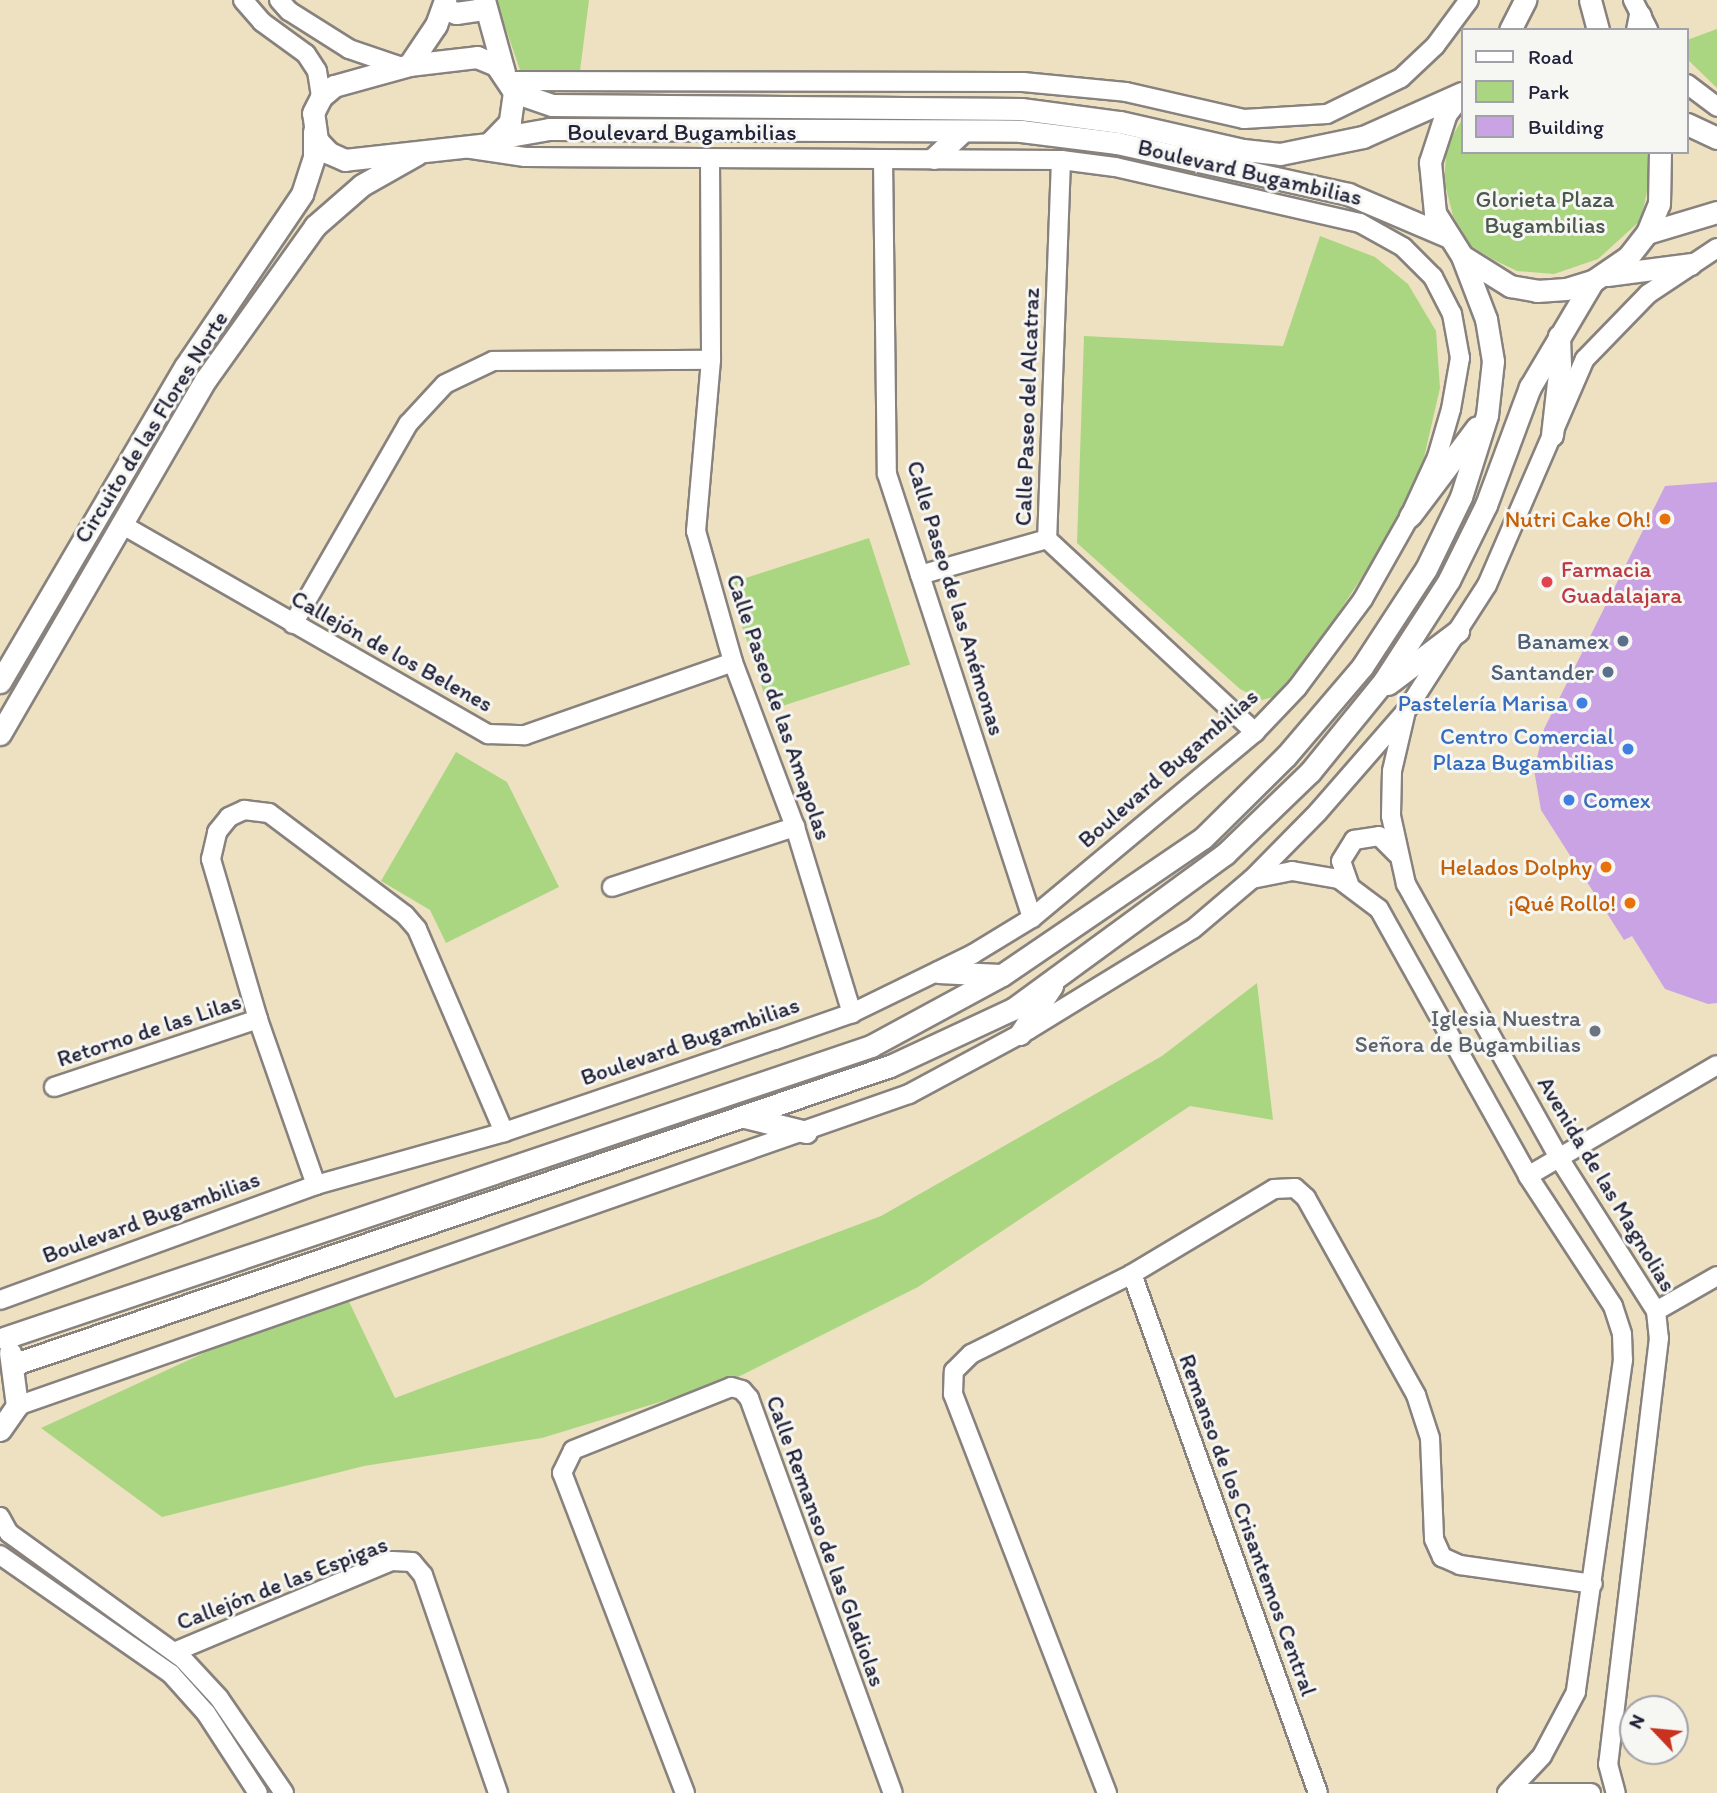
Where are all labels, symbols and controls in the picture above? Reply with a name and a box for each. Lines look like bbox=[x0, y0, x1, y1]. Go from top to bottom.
legend bbox=[1462, 28, 1689, 154]
text: Road bbox=[1528, 44, 1573, 69]
text: Park bbox=[1528, 79, 1569, 104]
text: Building bbox=[1528, 114, 1604, 139]
street label: Boulevard Bugambilias bbox=[568, 118, 796, 146]
street label: Boulevard Bugambilias bbox=[1136, 133, 1364, 211]
park label: Glorieta Plaza Bugambilias bbox=[1475, 185, 1615, 239]
street label: Calle Paseo del Alcatraz bbox=[1009, 288, 1045, 526]
street label: Circuito de las Flores Norte bbox=[68, 306, 234, 548]
street label: Calle Paseo de las Anémonas bbox=[901, 458, 1011, 738]
place label: Nutri Cake Oh! bbox=[1505, 505, 1651, 533]
marker: Nutri Cake Oh! bbox=[1657, 511, 1673, 527]
place label: Farmacia Guadalajara bbox=[1561, 555, 1682, 609]
street label: Calle Paseo de las Amapolas bbox=[721, 571, 837, 843]
marker: Farmacia Guadalajara bbox=[1539, 574, 1555, 590]
street label: Callejón de los Belenes bbox=[287, 584, 497, 718]
place label: Banamex bbox=[1517, 627, 1609, 655]
marker: Banamex bbox=[1615, 633, 1631, 649]
place label: Santander bbox=[1491, 658, 1594, 686]
marker: Santander bbox=[1600, 664, 1616, 680]
street label: Boulevard Bugambilias bbox=[1073, 683, 1263, 853]
place label: Pastelería Marisa bbox=[1397, 689, 1568, 717]
marker: Pastelería Marisa bbox=[1574, 695, 1590, 711]
place label: Centro Comercial Plaza Bugambilias bbox=[1434, 722, 1614, 776]
marker: Centro Comercial Plaza Bugambilias bbox=[1620, 741, 1636, 757]
place label: Comex bbox=[1583, 786, 1651, 814]
marker: Comex bbox=[1561, 792, 1577, 808]
place label: Helados Dolphy bbox=[1440, 853, 1592, 881]
marker: Helados Dolphy bbox=[1598, 859, 1614, 875]
place label: ¡Qué Rollo! bbox=[1509, 889, 1616, 917]
marker: ¡Qué Rollo! bbox=[1622, 895, 1638, 911]
street label: Retorno de las Lilas bbox=[54, 987, 244, 1073]
street label: Boulevard Bugambilias bbox=[578, 991, 802, 1091]
place label: Iglesia Nuestra Señora de Bugambilias bbox=[1356, 1004, 1581, 1058]
marker: Iglesia Nuestra Señora de Bugambilias bbox=[1587, 1023, 1603, 1039]
street label: Avenida de las Magnolias bbox=[1532, 1071, 1682, 1297]
street label: Boulevard Bugambilias bbox=[39, 1165, 263, 1269]
street label: Remanso de los Crisantemos Central bbox=[1173, 1351, 1323, 1699]
street label: Calle Remanso de las Gladiolas bbox=[761, 1392, 891, 1690]
street label: Callejón de las Espigas bbox=[173, 1530, 391, 1636]
north arrow bbox=[1619, 1695, 1689, 1765]
text: N bbox=[1623, 1711, 1650, 1732]

